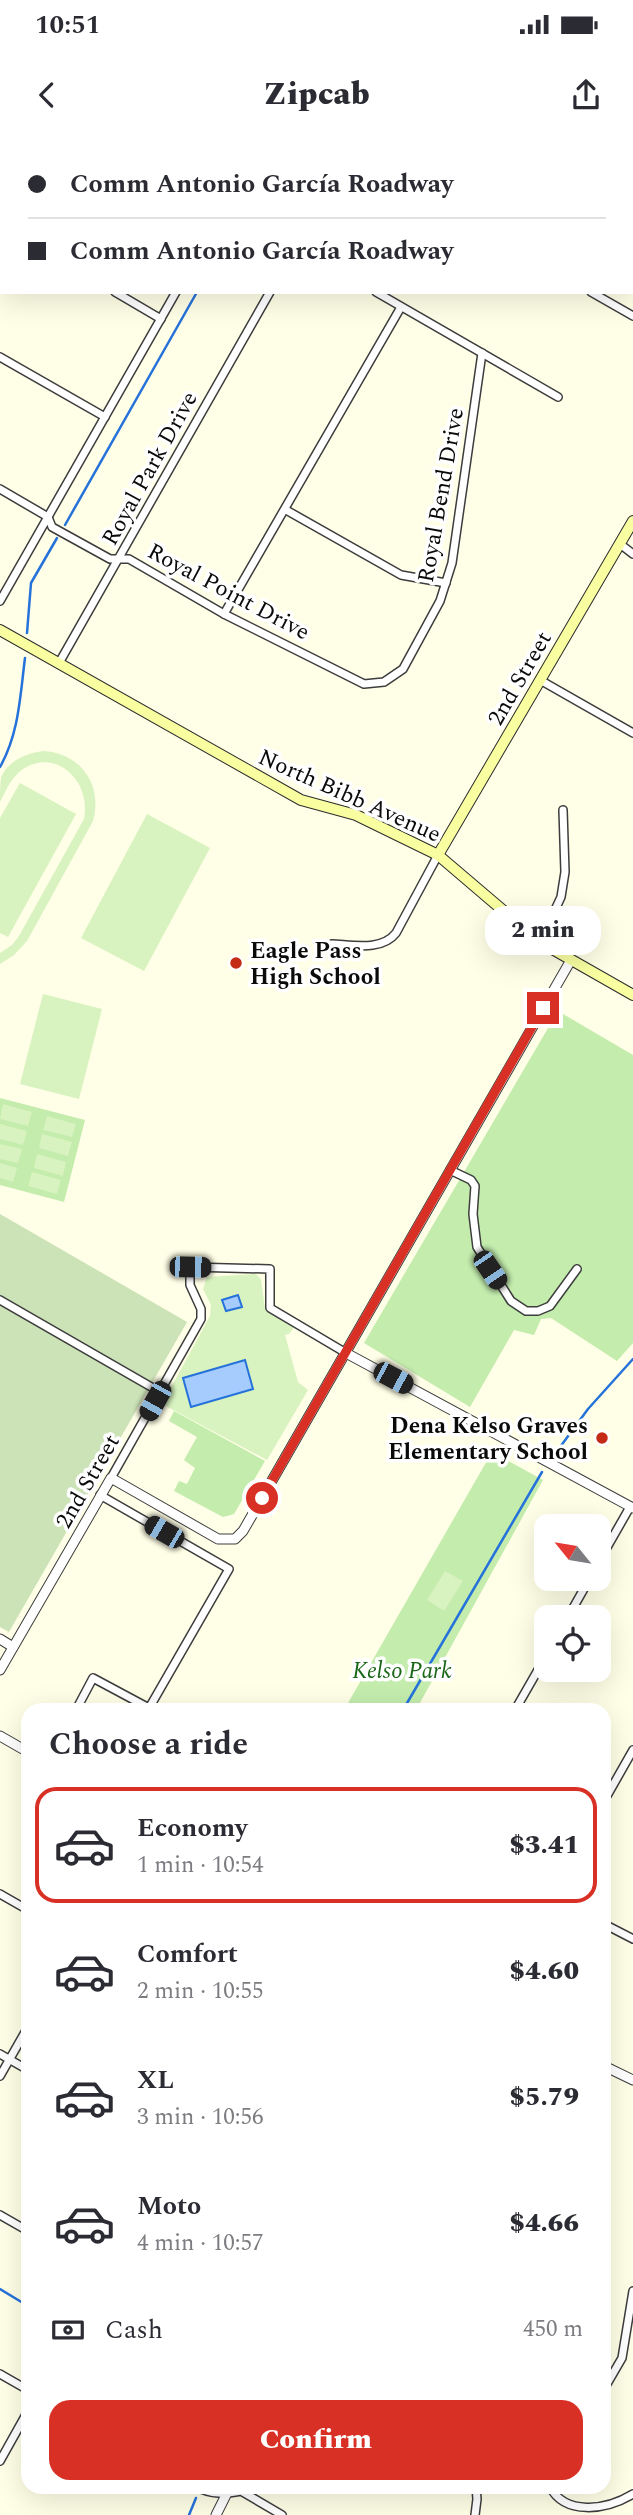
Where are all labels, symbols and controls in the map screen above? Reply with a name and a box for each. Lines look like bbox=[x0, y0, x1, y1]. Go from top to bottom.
text: 10:51 bbox=[35, 5, 100, 45]
text: Zipcab bbox=[263, 70, 370, 119]
icon: back bbox=[28, 76, 66, 114]
icon: share bbox=[567, 76, 605, 114]
text: Comm Antonio García Roadway bbox=[70, 164, 453, 204]
text: Comm Antonio García Roadway bbox=[70, 231, 453, 271]
street label: Royal Park Drive bbox=[93, 385, 207, 552]
street label: Royal Bend Drive bbox=[409, 405, 474, 586]
street label: Royal Point Drive bbox=[141, 535, 316, 650]
street label: 2nd Street bbox=[479, 625, 561, 732]
street label: North Bibb Avenue bbox=[252, 740, 446, 852]
callout: 2 min bbox=[485, 906, 601, 956]
text: 2 min bbox=[511, 913, 575, 948]
place label: Eagle Pass High School bbox=[250, 934, 381, 995]
marker: Eagle Pass High School bbox=[228, 955, 244, 971]
route end bbox=[527, 992, 559, 1024]
car bbox=[470, 1247, 511, 1293]
car bbox=[169, 1256, 212, 1278]
car bbox=[370, 1359, 417, 1397]
car bbox=[136, 1378, 175, 1424]
place label: Dena Kelso Graves Elementary School bbox=[388, 1409, 588, 1470]
street label: 2nd Street bbox=[47, 1428, 129, 1535]
marker: Dena Kelso Graves Elementary School bbox=[594, 1430, 610, 1446]
route start bbox=[246, 1482, 278, 1514]
car bbox=[141, 1512, 188, 1552]
north arrow bbox=[534, 1514, 611, 1591]
map controls bbox=[534, 1514, 611, 1682]
button: locate bbox=[534, 1605, 611, 1682]
park label: Kelso Park bbox=[352, 1654, 452, 1689]
text: Choose a ride bbox=[49, 1720, 248, 1769]
text: Economy bbox=[137, 1808, 247, 1848]
icon: car bbox=[53, 1814, 116, 1877]
text: $3.41 bbox=[509, 1825, 579, 1865]
text: 1 min · 10:54 bbox=[137, 1848, 264, 1883]
text: Comfort bbox=[137, 1934, 238, 1974]
icon: car bbox=[53, 1940, 116, 2003]
text: $4.60 bbox=[509, 1951, 579, 1991]
text: 2 min · 10:55 bbox=[137, 1974, 264, 2009]
text: XL bbox=[137, 2060, 174, 2100]
icon: car bbox=[53, 2066, 116, 2129]
text: $5.79 bbox=[509, 2077, 579, 2117]
text: 3 min · 10:56 bbox=[137, 2100, 264, 2135]
text: Moto bbox=[137, 2186, 201, 2226]
icon: car bbox=[53, 2192, 116, 2255]
text: $4.66 bbox=[509, 2203, 579, 2243]
text: 4 min · 10:57 bbox=[137, 2226, 264, 2261]
text: Cash bbox=[105, 2310, 163, 2350]
icon: cash bbox=[49, 2311, 87, 2349]
text: 450 m bbox=[523, 2312, 583, 2347]
button: Confirm bbox=[49, 2400, 583, 2480]

